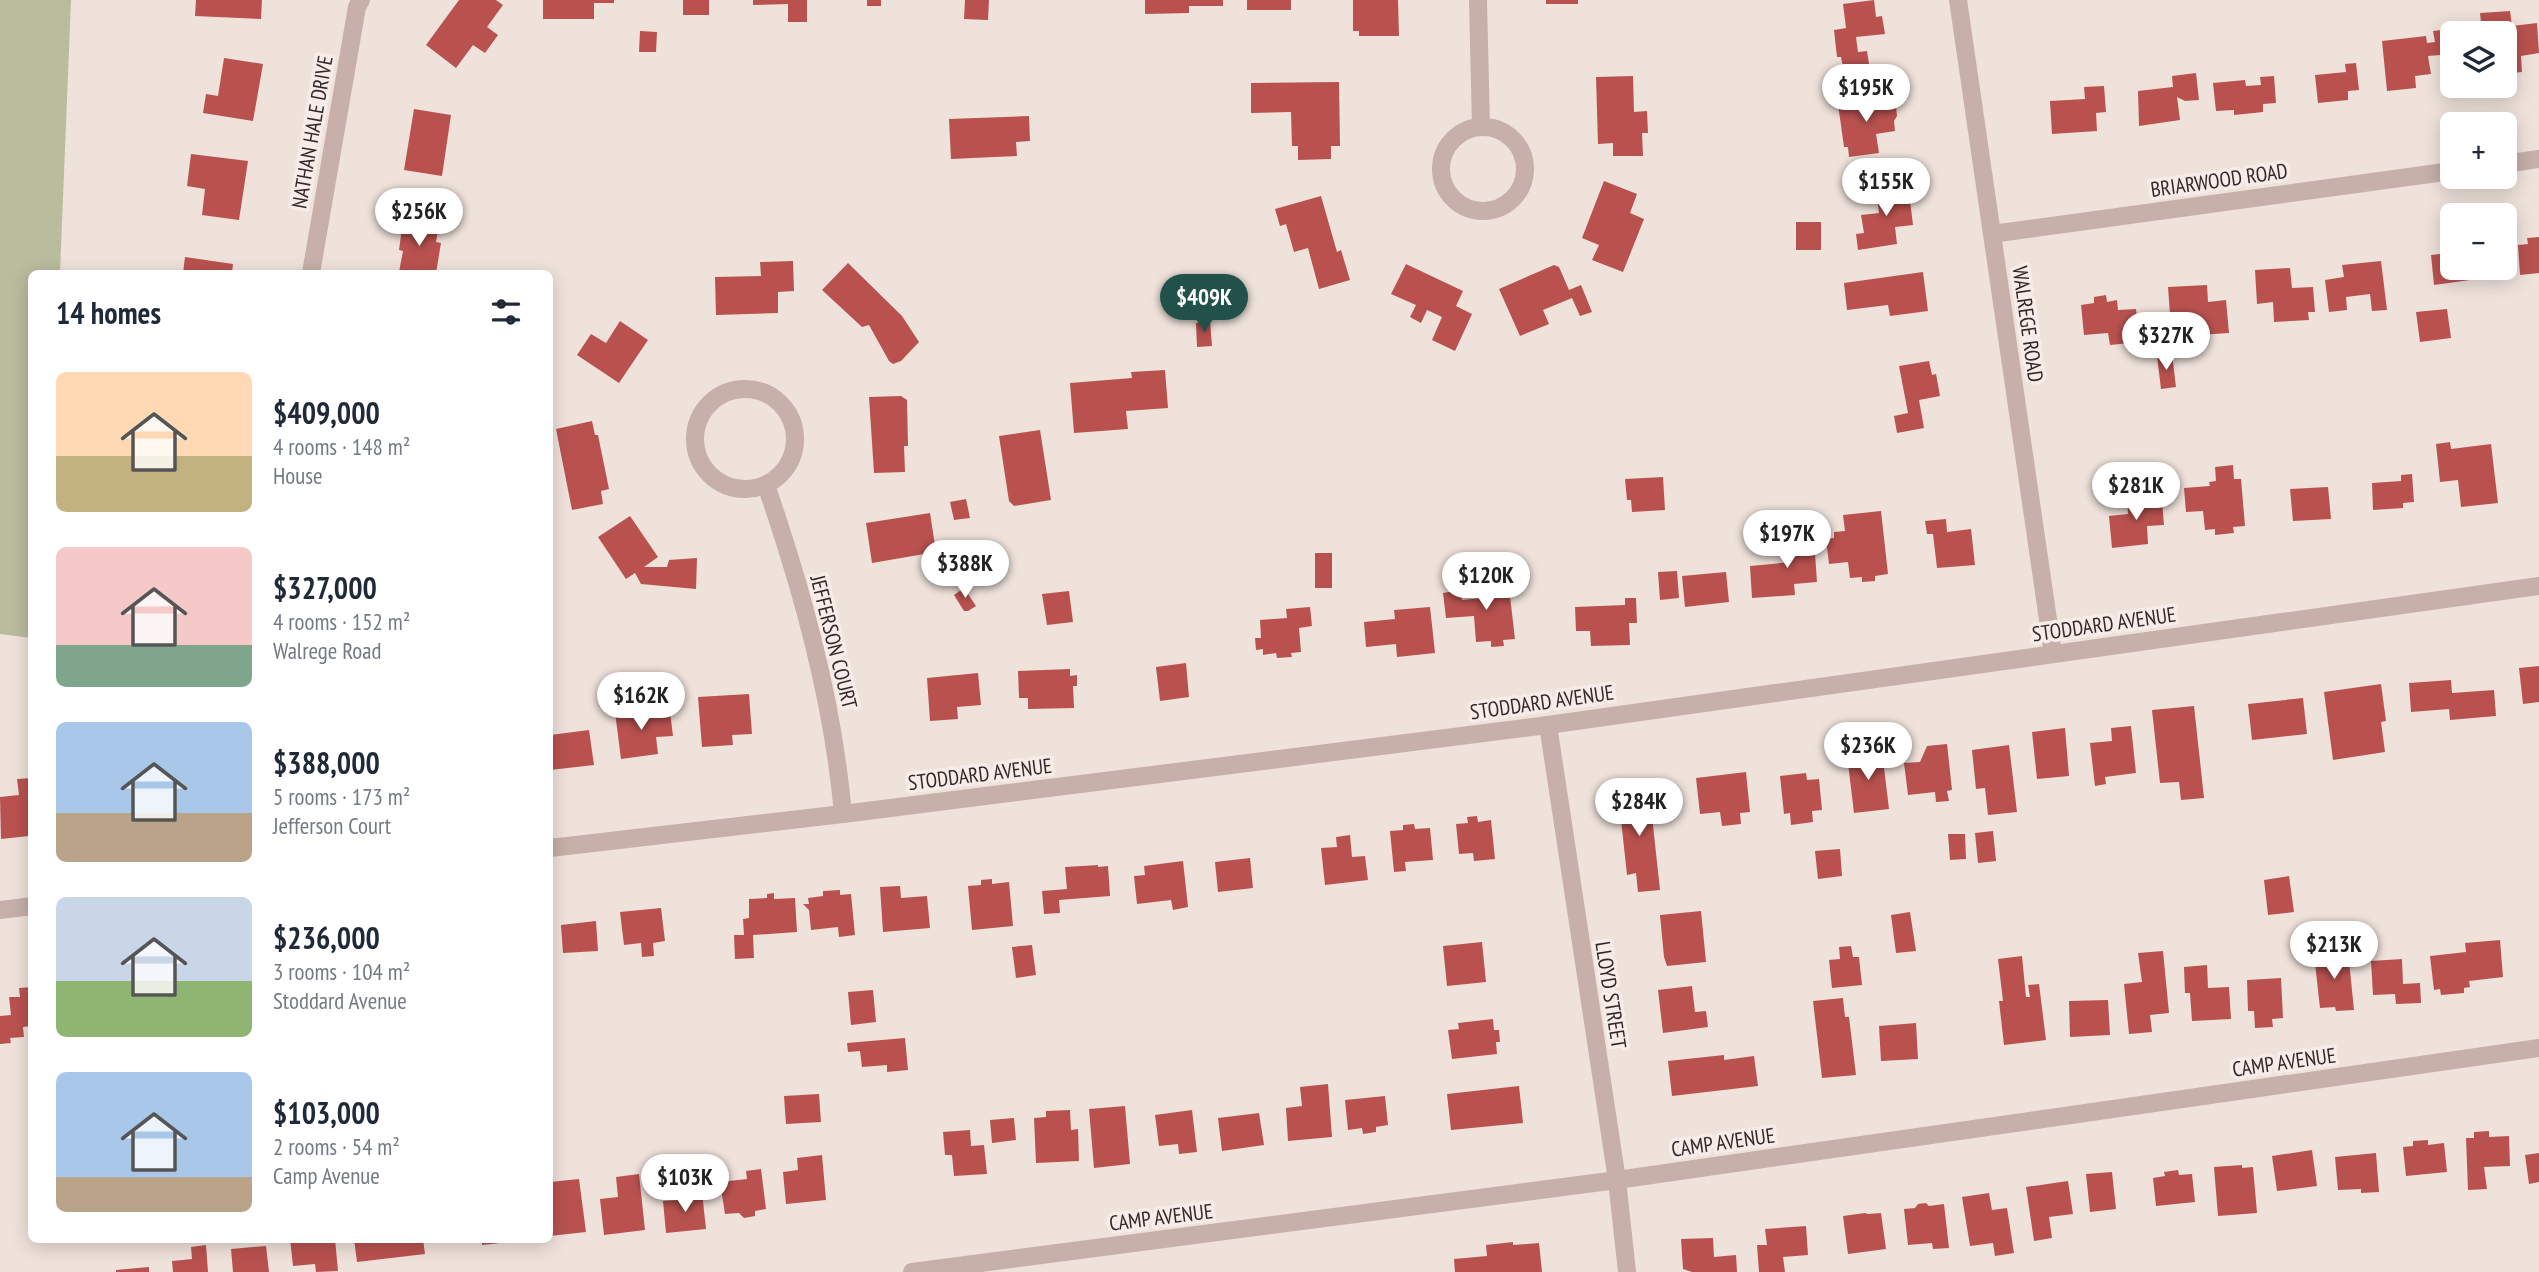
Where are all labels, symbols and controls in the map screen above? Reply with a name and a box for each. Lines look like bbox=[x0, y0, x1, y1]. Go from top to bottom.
map controls bbox=[2440, 21, 2517, 280]
button: layers bbox=[2440, 21, 2517, 98]
street label: NATHAN HALE DRIVE bbox=[285, 54, 339, 210]
pin: $195K bbox=[1817, 64, 1915, 124]
text: $195K bbox=[1838, 72, 1894, 101]
button: + bbox=[2440, 112, 2517, 189]
street label: BRIARWOOD ROAD bbox=[2149, 157, 2289, 203]
pin: $155K bbox=[1837, 158, 1935, 218]
text: $155K bbox=[1858, 166, 1914, 195]
pin: $256K bbox=[370, 188, 468, 248]
text: $256K bbox=[391, 196, 447, 225]
button: − bbox=[2440, 203, 2517, 280]
street label: WALREGE ROAD bbox=[2007, 264, 2049, 384]
pin: $409K bbox=[1155, 274, 1253, 334]
text: $409K bbox=[1176, 282, 1232, 311]
text: 14 homes bbox=[56, 293, 161, 332]
icon: filters bbox=[487, 293, 525, 331]
pin: $327K bbox=[2117, 312, 2215, 372]
text: $327K bbox=[2138, 320, 2194, 349]
text: $409,000 bbox=[273, 393, 380, 432]
icon: home bbox=[112, 400, 196, 484]
text: 4 rooms · 148 m² bbox=[273, 432, 410, 461]
text: House bbox=[273, 461, 323, 490]
pin: $281K bbox=[2087, 462, 2185, 522]
text: $281K bbox=[2108, 470, 2164, 499]
pin: $197K bbox=[1738, 510, 1836, 570]
text: $197K bbox=[1759, 518, 1815, 547]
pin: $388K bbox=[916, 540, 1014, 600]
text: $388K bbox=[937, 548, 993, 577]
pin: $120K bbox=[1437, 552, 1535, 612]
text: $120K bbox=[1458, 560, 1514, 589]
text: $327,000 bbox=[273, 568, 377, 607]
street label: JEFFERSON COURT bbox=[804, 571, 864, 712]
icon: home bbox=[112, 575, 196, 659]
street label: STODDARD AVENUE bbox=[2030, 601, 2178, 647]
text: 4 rooms · 152 m² bbox=[273, 607, 410, 636]
text: Walrege Road bbox=[273, 636, 381, 665]
pin: $162K bbox=[592, 672, 690, 732]
street label: STODDARD AVENUE bbox=[1468, 679, 1616, 725]
text: $162K bbox=[613, 680, 669, 709]
pin: $236K bbox=[1819, 722, 1917, 782]
text: $236K bbox=[1840, 730, 1896, 759]
text: $388,000 bbox=[273, 743, 380, 782]
icon: home bbox=[112, 750, 196, 834]
street label: STODDARD AVENUE bbox=[907, 752, 1053, 796]
pin: $284K bbox=[1590, 778, 1688, 838]
text: 5 rooms · 173 m² bbox=[273, 782, 410, 811]
text: $284K bbox=[1611, 786, 1667, 815]
text: Jefferson Court bbox=[273, 811, 391, 840]
text: $236,000 bbox=[273, 918, 380, 957]
pin: $213K bbox=[2285, 922, 2383, 981]
icon: home bbox=[112, 925, 196, 1009]
text: $213K bbox=[2306, 929, 2362, 958]
street label: LLOYD STREET bbox=[1589, 940, 1633, 1051]
text: 3 rooms · 104 m² bbox=[273, 957, 410, 986]
text: Stoddard Avenue bbox=[273, 986, 407, 1015]
street label: CAMP AVENUE bbox=[2231, 1041, 2337, 1083]
text: $103,000 bbox=[273, 1093, 380, 1132]
icon: home bbox=[112, 1100, 196, 1184]
street label: CAMP AVENUE bbox=[1670, 1121, 1776, 1163]
text: 2 rooms · 54 m² bbox=[273, 1132, 400, 1161]
pin: $103K bbox=[636, 1154, 734, 1214]
text: Camp Avenue bbox=[273, 1161, 380, 1190]
text: $103K bbox=[657, 1162, 713, 1191]
street label: CAMP AVENUE bbox=[1108, 1197, 1214, 1237]

